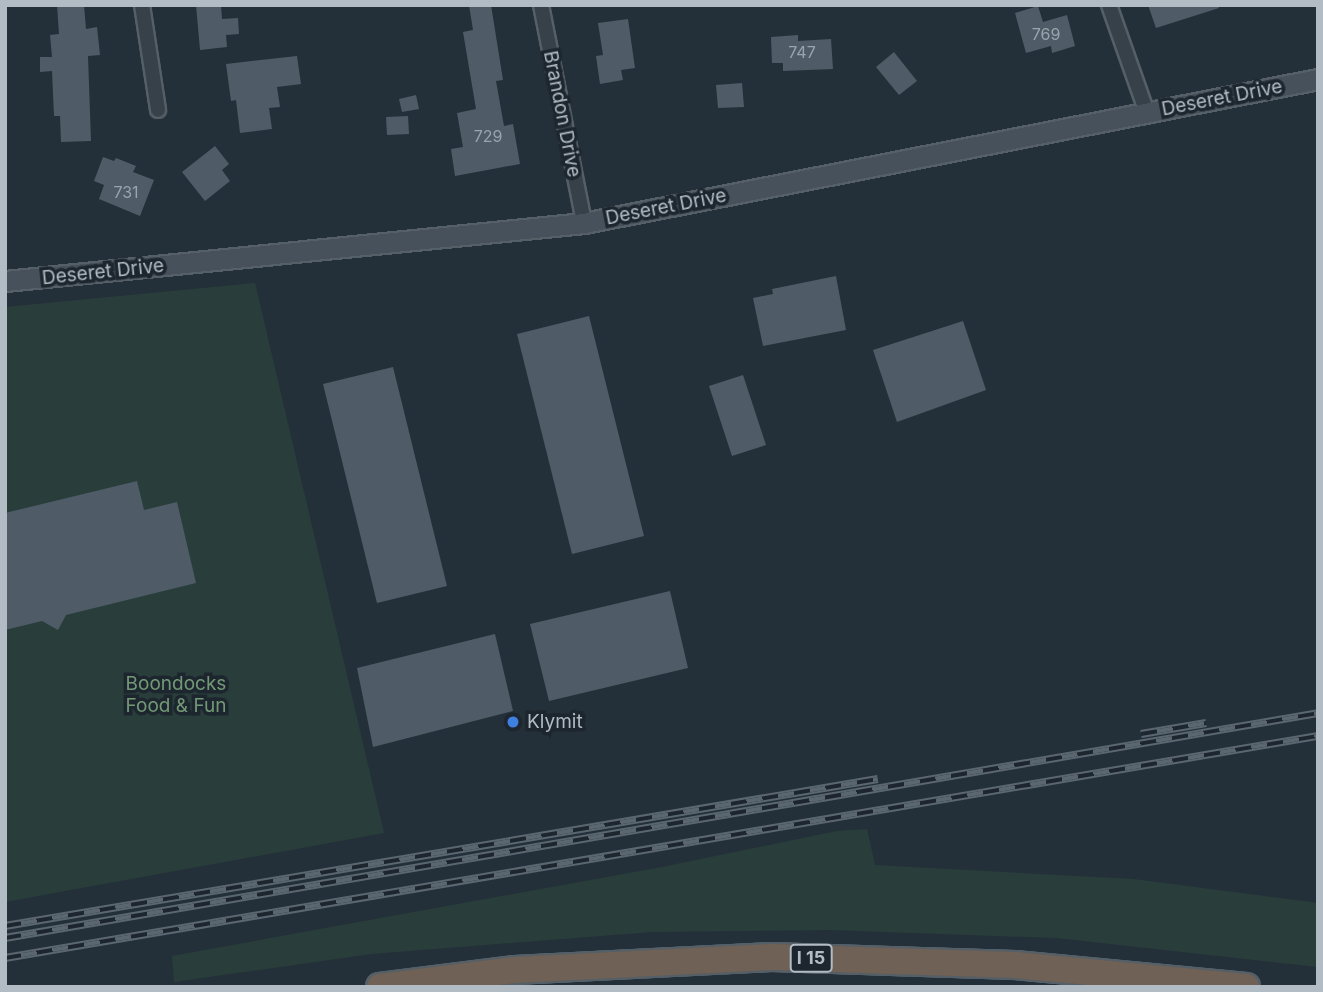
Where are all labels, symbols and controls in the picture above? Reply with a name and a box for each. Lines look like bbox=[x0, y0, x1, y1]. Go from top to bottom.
house number: 769 bbox=[1032, 24, 1060, 44]
house number: 747 bbox=[788, 42, 816, 62]
street label: Brandon Drive bbox=[539, 49, 585, 179]
street label: Deseret Drive bbox=[1160, 75, 1284, 121]
house number: 729 bbox=[474, 126, 502, 146]
house number: 731 bbox=[113, 182, 139, 202]
street label: Deseret Drive bbox=[604, 184, 728, 230]
street label: Deseret Drive bbox=[41, 254, 165, 290]
park label: Boondocks Food & Fun bbox=[126, 673, 226, 717]
place label: Klymit bbox=[527, 711, 583, 733]
marker: Klymit bbox=[505, 714, 521, 730]
road number: I 15 bbox=[788, 944, 834, 973]

